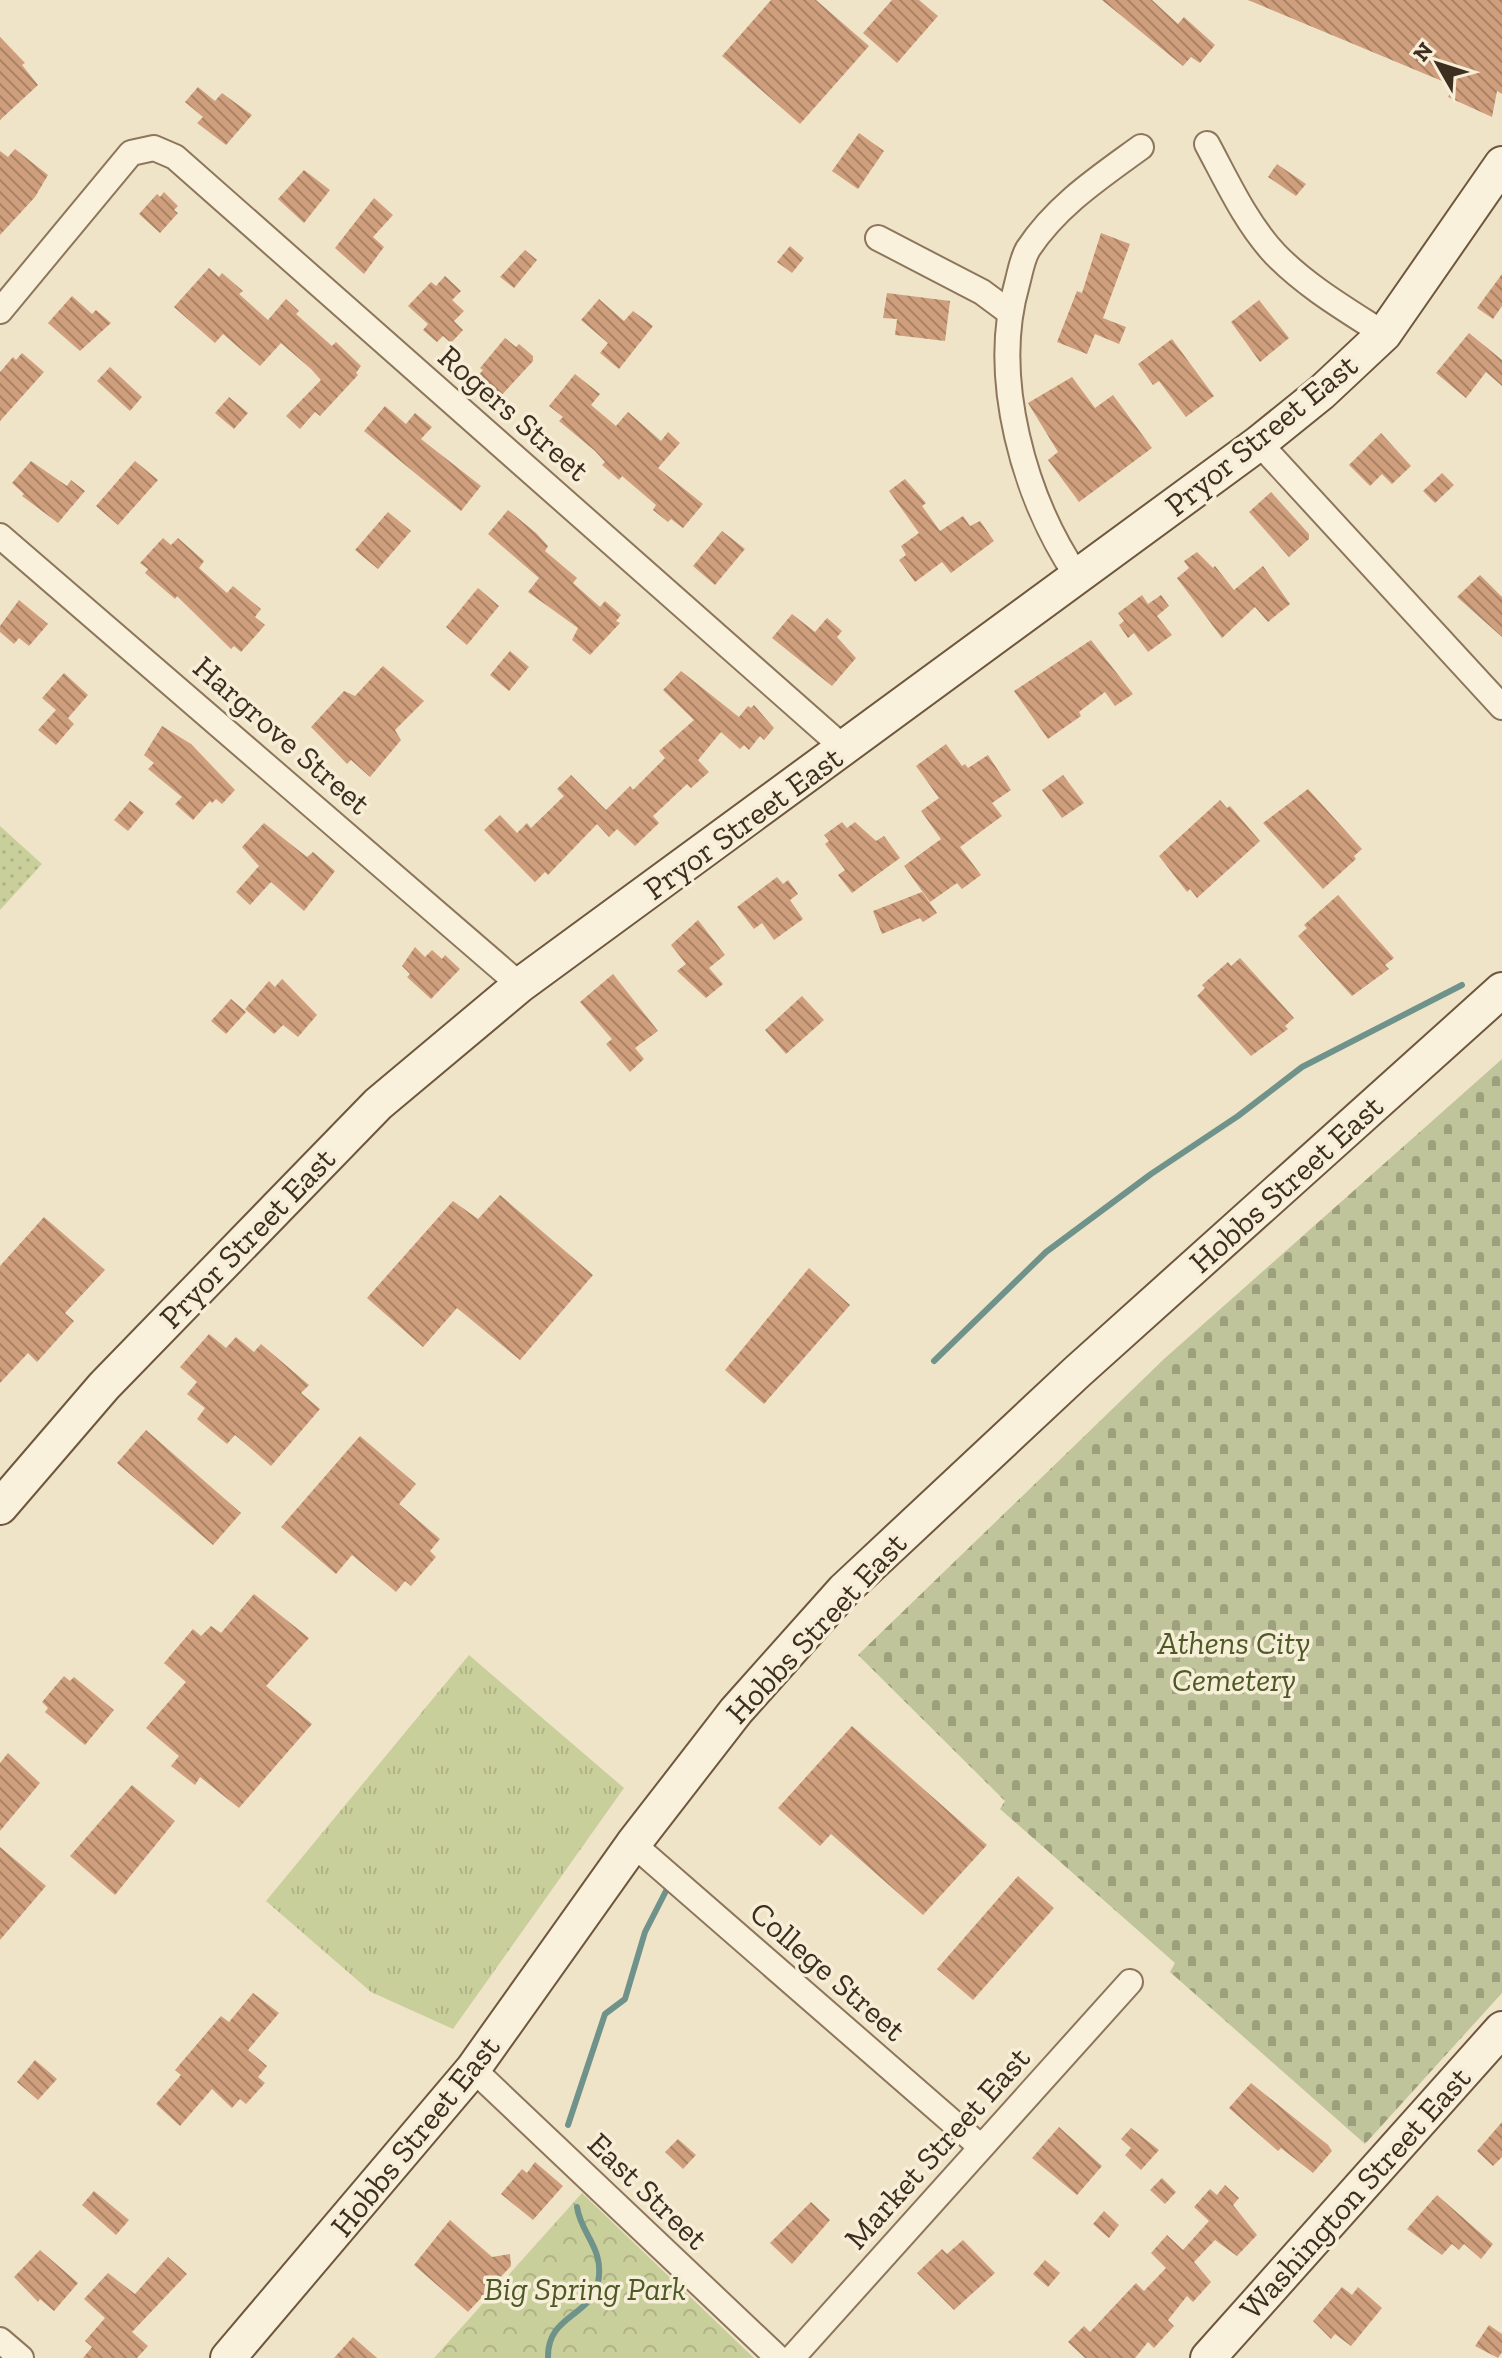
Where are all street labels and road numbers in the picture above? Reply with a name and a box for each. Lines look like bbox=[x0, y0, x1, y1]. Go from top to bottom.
street label: Rogers Street bbox=[431, 337, 597, 489]
street label: Pryor Street East bbox=[1157, 346, 1365, 524]
street label: Hargrove Street bbox=[186, 648, 378, 822]
street label: Pryor Street East bbox=[636, 738, 850, 908]
street label: Hobbs Street East bbox=[1181, 1087, 1391, 1281]
street label: Pryor Street East bbox=[151, 1140, 343, 1336]
street label: Hobbs Street East bbox=[718, 1525, 914, 1731]
street label: College Street bbox=[743, 1893, 914, 2049]
street label: Hobbs Street East bbox=[322, 2028, 508, 2244]
street label: Market Street East bbox=[836, 2039, 1038, 2257]
street label: Washington Street East bbox=[1232, 2059, 1478, 2327]
street label: East Street bbox=[580, 2125, 716, 2257]

